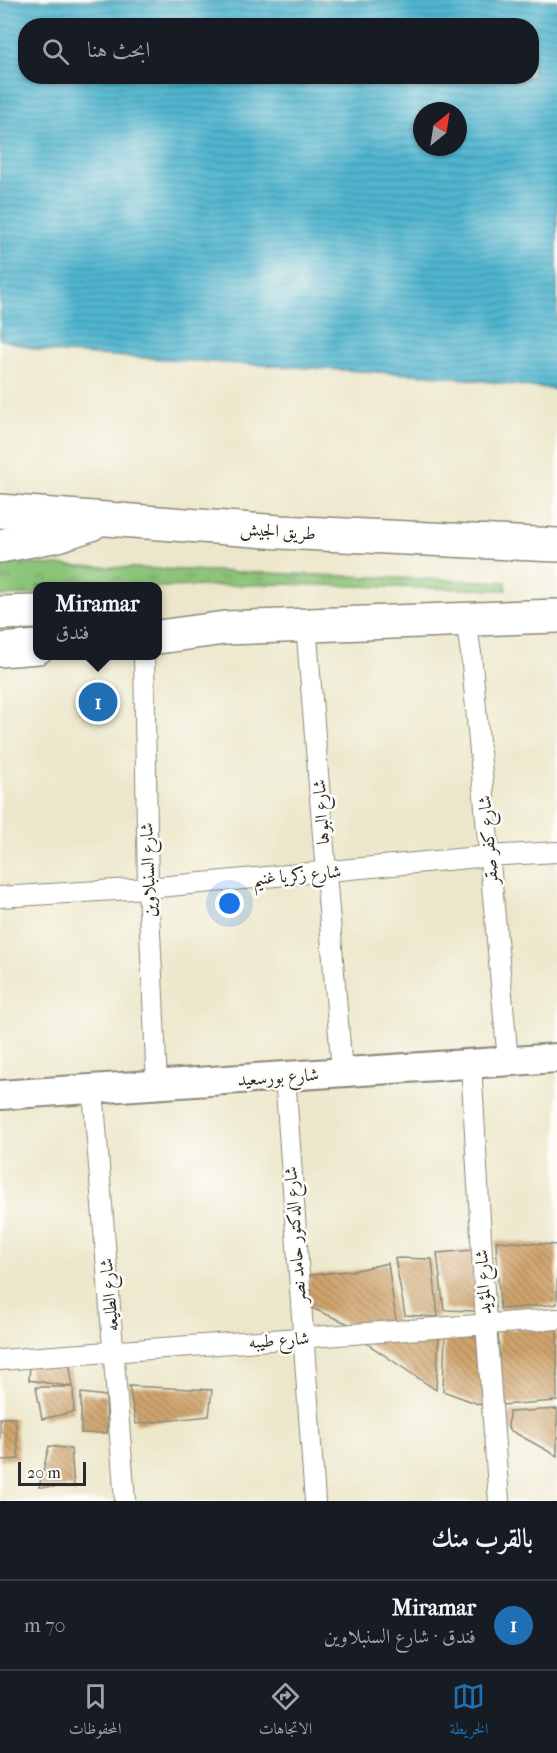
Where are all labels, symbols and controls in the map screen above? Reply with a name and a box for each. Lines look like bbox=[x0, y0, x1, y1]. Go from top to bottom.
search box bbox=[18, 18, 539, 84]
icon: search bbox=[39, 35, 72, 68]
text: ابحث هنا bbox=[87, 37, 150, 63]
north arrow bbox=[413, 102, 467, 156]
street label: طريق الجيش bbox=[239, 518, 317, 546]
popup bbox=[33, 582, 162, 660]
text: Miramar bbox=[56, 591, 139, 617]
text: فندق bbox=[56, 621, 89, 644]
pin: 1 bbox=[78, 680, 118, 724]
street label: شارع البوها bbox=[309, 779, 338, 845]
street label: شارع كفر صقر bbox=[474, 794, 507, 887]
street label: شارع السنبلاوين bbox=[136, 822, 165, 918]
street label: شارع زكريا غنيم bbox=[252, 861, 343, 897]
your location bbox=[215, 889, 244, 918]
street label: شارع بورسعيد bbox=[237, 1064, 320, 1095]
street label: شارع الدكتور حامد نصر bbox=[280, 1165, 315, 1306]
street label: شارع المؤيد bbox=[471, 1249, 500, 1315]
street label: شارع الطليعه bbox=[96, 1257, 127, 1332]
street label: شارع طيبه bbox=[248, 1328, 310, 1357]
scale bar bbox=[18, 1459, 86, 1486]
text: 20 m bbox=[27, 1463, 61, 1482]
text: بالقرب منك bbox=[431, 1523, 533, 1554]
text: Miramar bbox=[392, 1595, 476, 1621]
text: 70 m bbox=[24, 1614, 66, 1637]
text: 1 bbox=[510, 1614, 517, 1637]
text: فندق · شارع السنبلاوين bbox=[324, 1625, 476, 1648]
tab: المحفوظات bbox=[69, 1680, 121, 1744]
tab: الاتجاهات bbox=[259, 1680, 312, 1744]
tab: الخريطة bbox=[449, 1680, 488, 1744]

